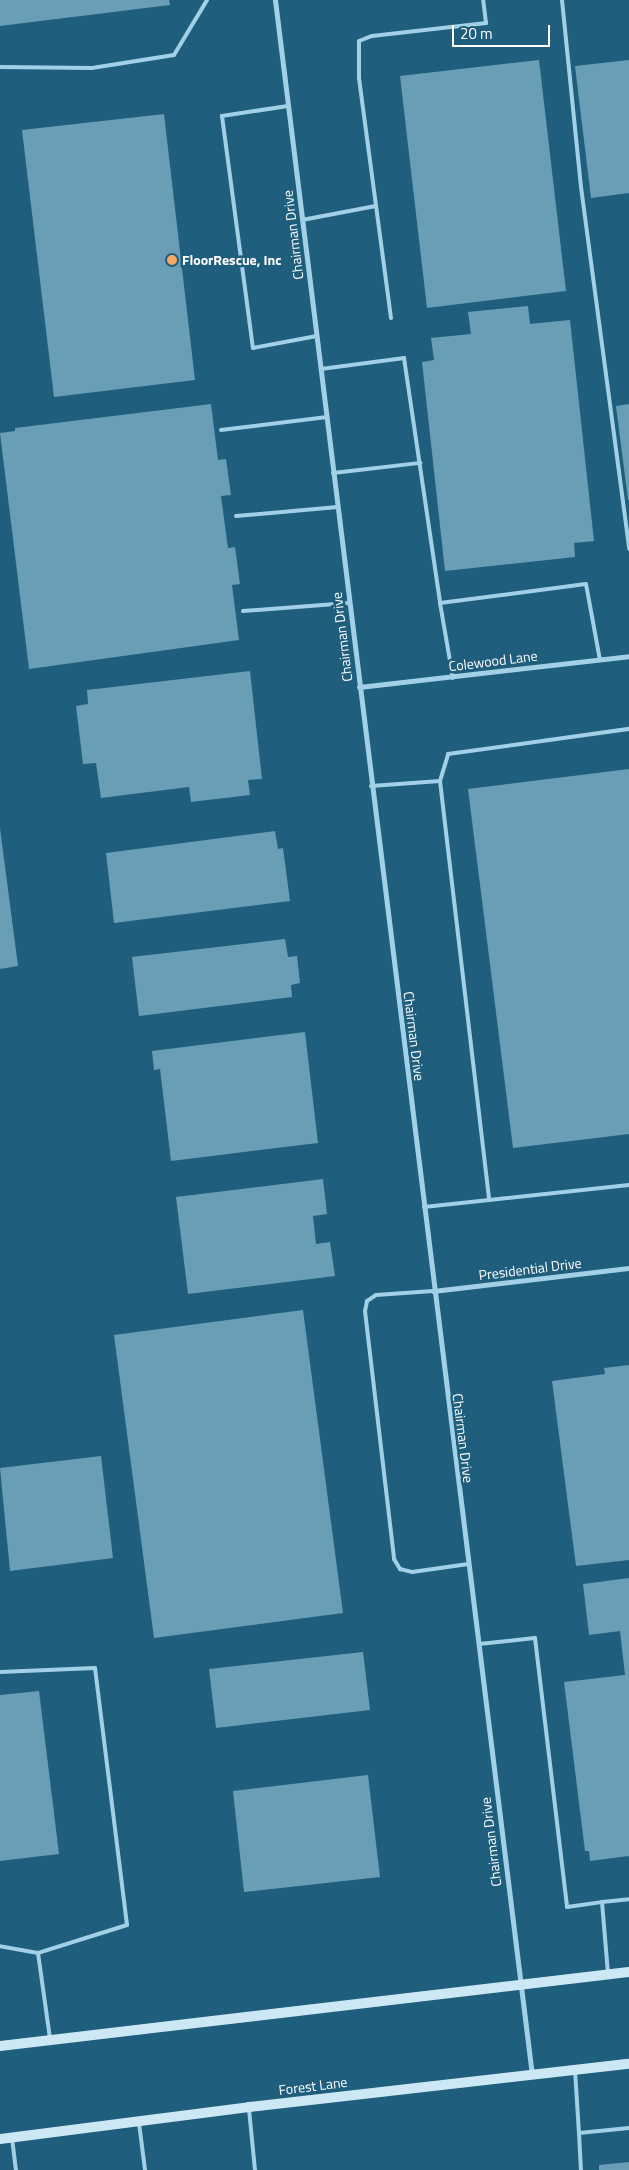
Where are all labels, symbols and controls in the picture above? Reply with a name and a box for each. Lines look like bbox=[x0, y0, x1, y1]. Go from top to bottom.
scale bar bbox=[454, 15, 552, 47]
text: 20 m bbox=[460, 22, 493, 45]
street label: Chairman Drive bbox=[279, 189, 307, 281]
place label: FloorRescue, Inc bbox=[182, 252, 282, 268]
marker: FloorRescue, Inc bbox=[166, 254, 178, 266]
street label: Chairman Drive bbox=[328, 591, 356, 683]
street label: Colewood Lane bbox=[448, 647, 538, 675]
street label: Chairman Drive bbox=[400, 990, 428, 1082]
street label: Presidential Drive bbox=[478, 1254, 582, 1284]
street label: Chairman Drive bbox=[449, 1392, 477, 1484]
street label: Chairman Drive bbox=[477, 1796, 505, 1888]
street label: Forest Lane bbox=[278, 2073, 348, 2099]

